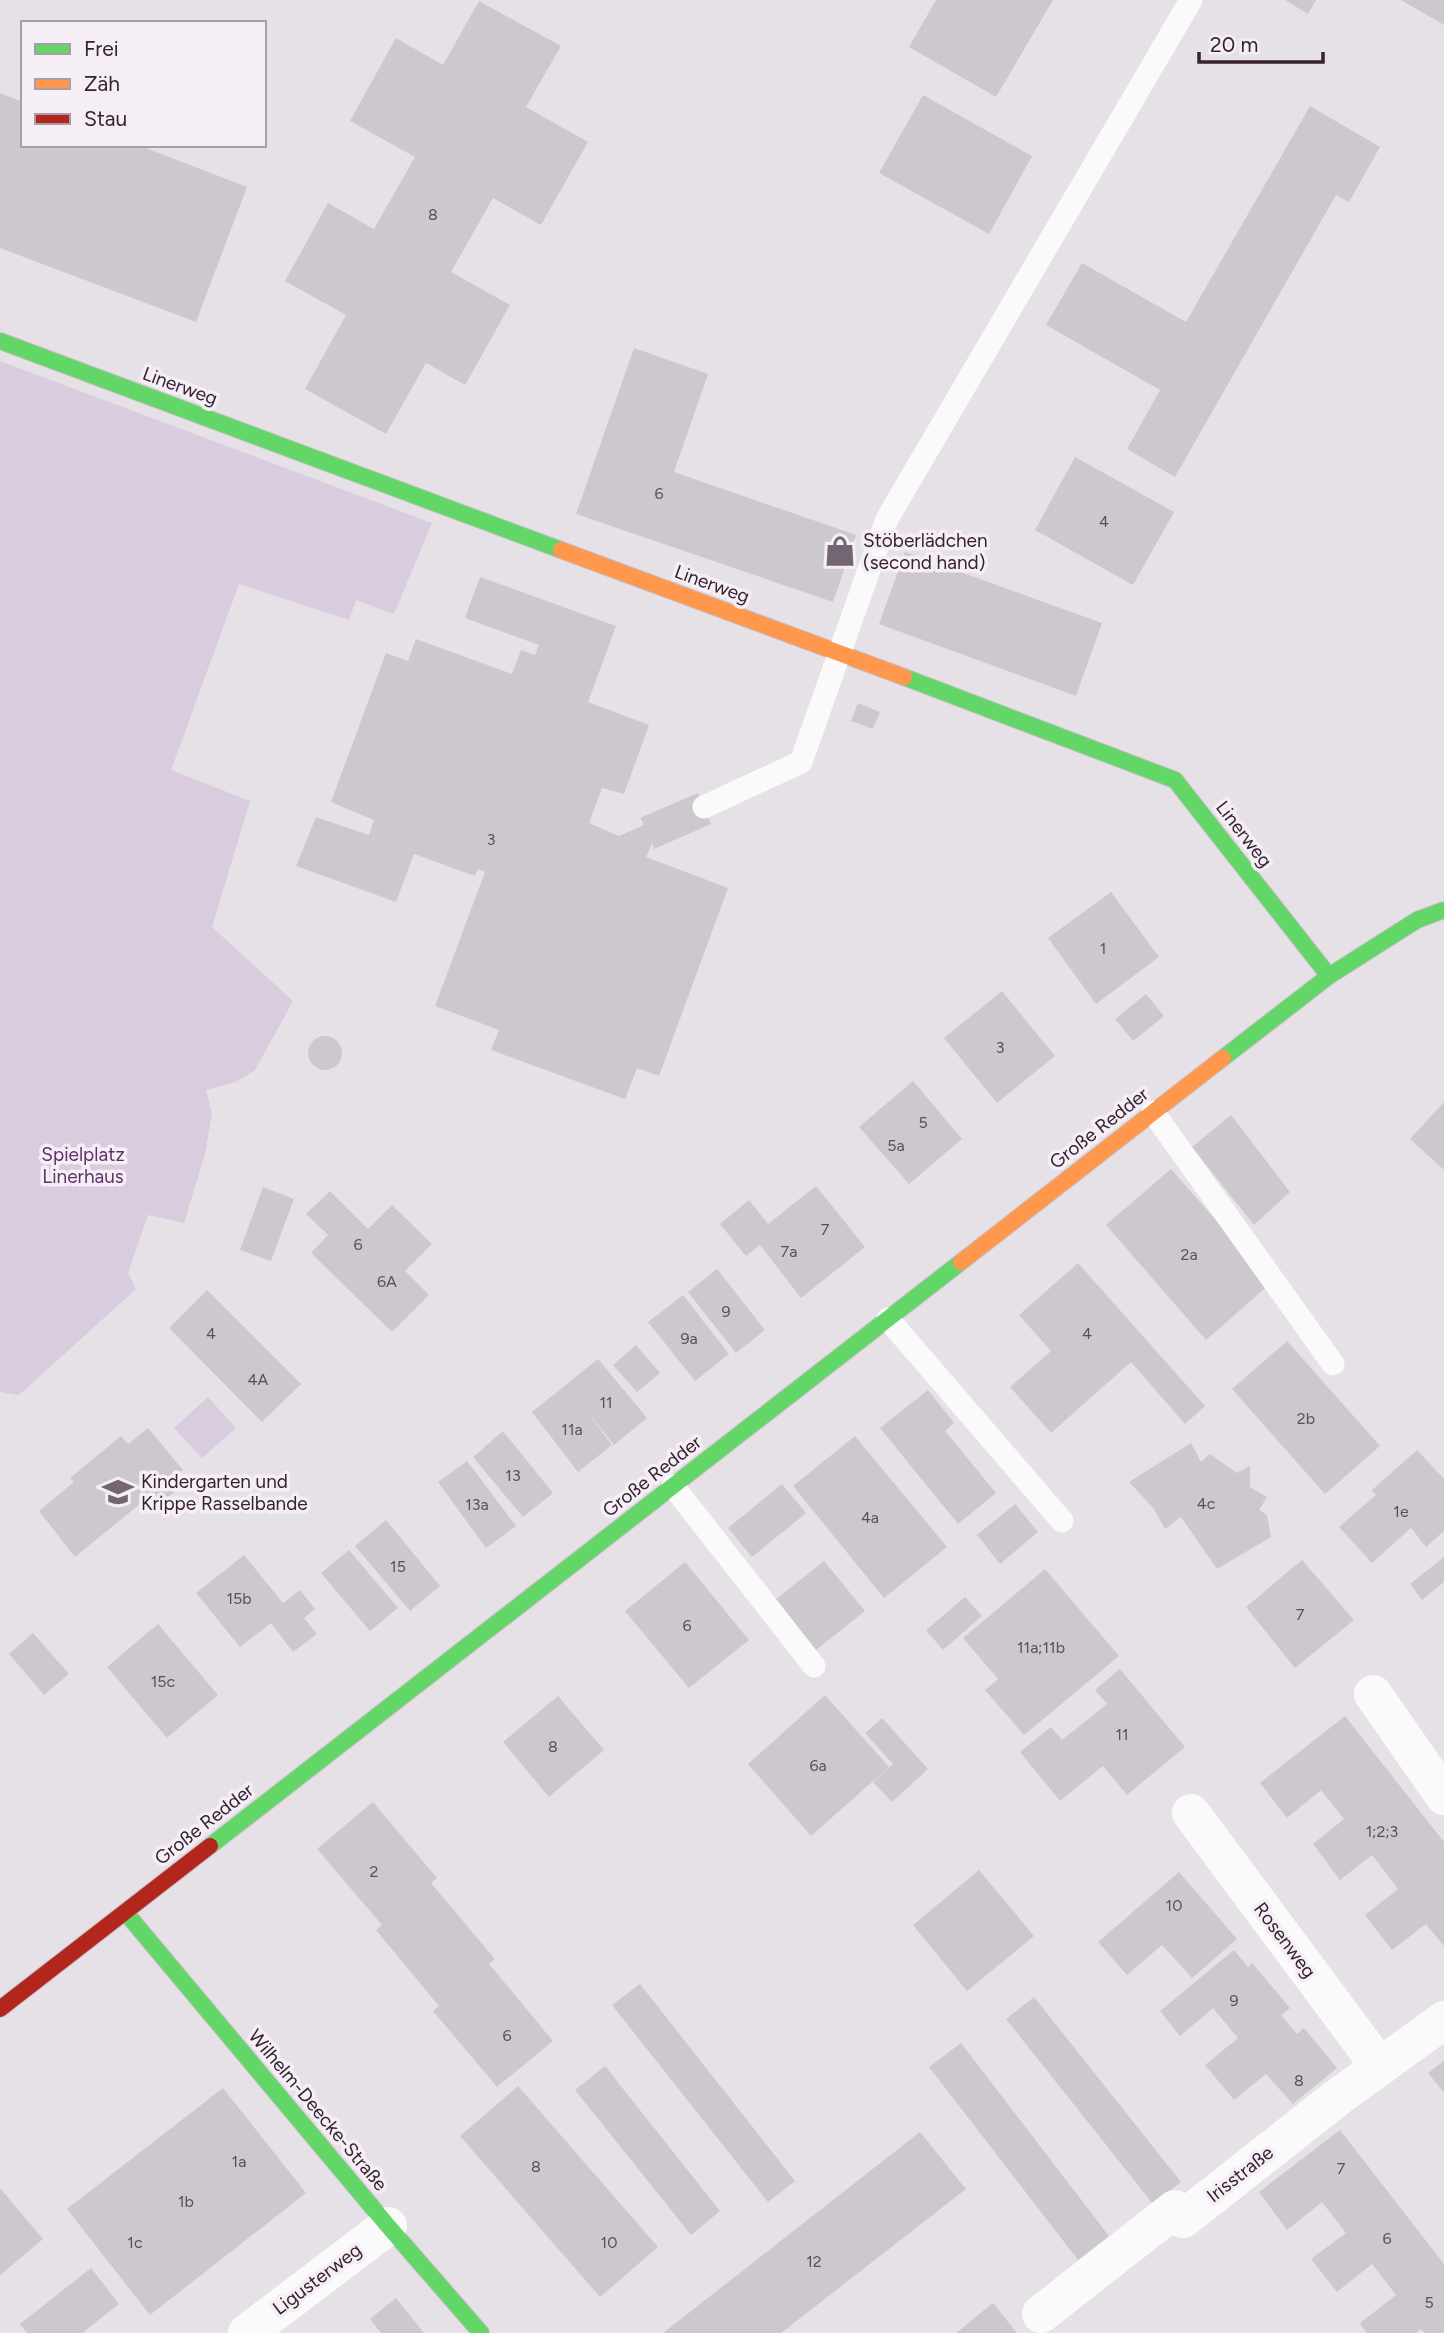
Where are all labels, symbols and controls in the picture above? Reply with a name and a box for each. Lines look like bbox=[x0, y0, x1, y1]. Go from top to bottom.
legend bbox=[21, 21, 266, 147]
scale bar bbox=[1199, 21, 1323, 65]
text: 20 m bbox=[1210, 32, 1258, 57]
text: Frei bbox=[84, 36, 119, 61]
text: Zäh bbox=[84, 71, 120, 96]
text: Stau bbox=[84, 106, 127, 131]
house number: 8 bbox=[428, 205, 438, 224]
street label: Linerweg bbox=[139, 362, 221, 410]
house number: 6 bbox=[654, 484, 664, 503]
house number: 4 bbox=[1099, 512, 1109, 531]
place label: Stöberlädchen (second hand) bbox=[863, 529, 988, 574]
shop icon: Stöberlädchen (second hand) bbox=[823, 534, 857, 568]
street label: Linerweg bbox=[671, 560, 753, 608]
street label: Linerweg bbox=[1211, 796, 1277, 872]
house number: 3 bbox=[487, 830, 495, 849]
house number: 1 bbox=[1100, 939, 1106, 958]
house number: 3 bbox=[996, 1038, 1004, 1057]
street label: Große Redder bbox=[1045, 1082, 1153, 1174]
house number: 5 bbox=[918, 1113, 928, 1132]
house number: 5a bbox=[887, 1136, 905, 1155]
park label: Spielplatz Linerhaus bbox=[41, 1143, 125, 1188]
house number: 7 bbox=[821, 1220, 830, 1239]
house number: 6 bbox=[353, 1235, 363, 1254]
house number: 7a bbox=[781, 1242, 797, 1261]
house number: 2a bbox=[1180, 1245, 1198, 1264]
house number: 6A bbox=[377, 1272, 397, 1291]
house number: 9 bbox=[721, 1302, 731, 1321]
house number: 4 bbox=[206, 1324, 216, 1343]
house number: 4 bbox=[1082, 1324, 1092, 1343]
house number: 9a bbox=[680, 1329, 698, 1348]
house number: 4A bbox=[248, 1370, 269, 1389]
house number: 11 bbox=[599, 1393, 613, 1412]
house number: 2b bbox=[1297, 1409, 1315, 1428]
house number: 11a bbox=[561, 1420, 583, 1439]
street label: Große Redder bbox=[598, 1430, 706, 1522]
house number: 13 bbox=[505, 1466, 521, 1485]
place label: Kindergarten und Krippe Rasselbande bbox=[141, 1470, 308, 1515]
school or university icon: Kindergarten und Krippe Rasselbande bbox=[101, 1475, 135, 1509]
house number: 4c bbox=[1197, 1494, 1216, 1513]
house number: 13a bbox=[465, 1495, 489, 1514]
house number: 1e bbox=[1393, 1502, 1409, 1521]
house number: 4a bbox=[861, 1508, 879, 1527]
house number: 15 bbox=[390, 1557, 406, 1576]
house number: 15b bbox=[226, 1589, 252, 1608]
house number: 7 bbox=[1296, 1605, 1305, 1624]
house number: 6 bbox=[682, 1616, 692, 1635]
house number: 11a;11b bbox=[1017, 1638, 1065, 1657]
house number: 15c bbox=[151, 1672, 176, 1691]
house number: 11 bbox=[1115, 1725, 1129, 1744]
house number: 8 bbox=[548, 1737, 558, 1756]
house number: 6a bbox=[809, 1756, 827, 1775]
street label: Große Redder bbox=[150, 1778, 258, 1870]
house number: 1;2;3 bbox=[1366, 1822, 1398, 1841]
house number: 2 bbox=[370, 1862, 378, 1881]
house number: 10 bbox=[1166, 1896, 1182, 1915]
street label: Rosenweg bbox=[1249, 1898, 1321, 1982]
house number: 9 bbox=[1229, 1991, 1239, 2010]
street label: Wilhelm-Deecke-Straße bbox=[244, 2025, 392, 2195]
house number: 6 bbox=[502, 2026, 512, 2045]
house number: 8 bbox=[1294, 2071, 1304, 2090]
street label: Irisstraße bbox=[1202, 2141, 1278, 2207]
house number: 1a bbox=[232, 2152, 246, 2171]
house number: 8 bbox=[531, 2157, 541, 2176]
house number: 7 bbox=[1337, 2159, 1346, 2178]
house number: 1b bbox=[178, 2192, 194, 2211]
house number: 6 bbox=[1382, 2229, 1392, 2248]
house number: 1c bbox=[127, 2233, 143, 2252]
house number: 10 bbox=[601, 2233, 617, 2252]
street label: Ligusterweg bbox=[268, 2238, 366, 2320]
house number: 12 bbox=[806, 2252, 822, 2271]
house number: 5 bbox=[1424, 2293, 1434, 2312]

